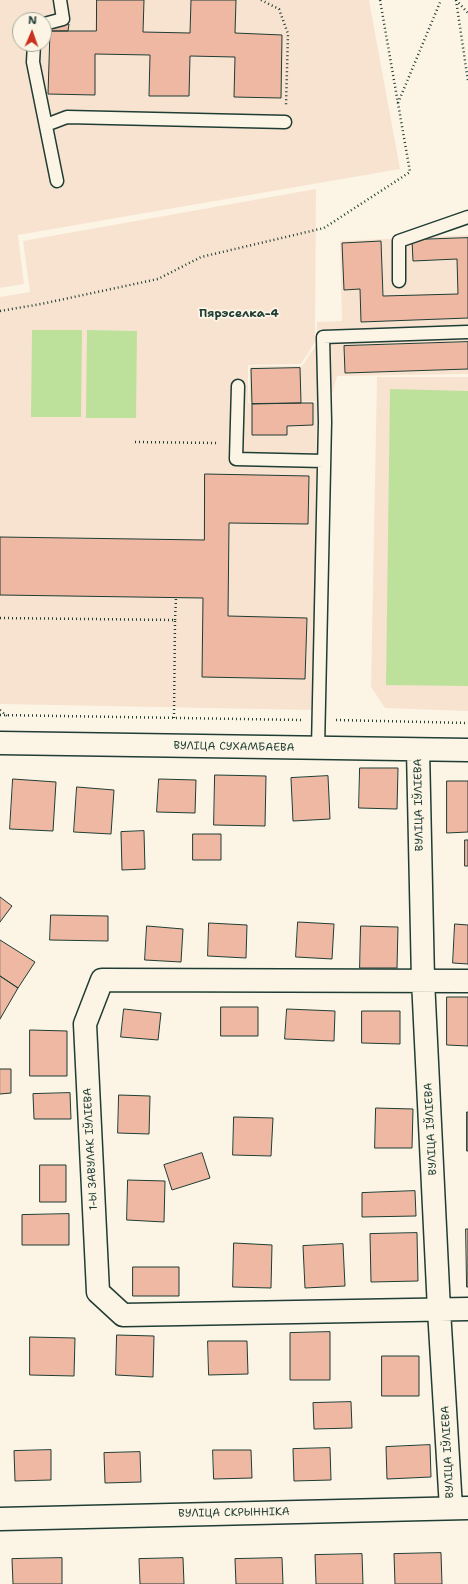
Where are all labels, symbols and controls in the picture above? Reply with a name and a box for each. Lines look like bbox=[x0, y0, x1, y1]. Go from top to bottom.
north arrow bbox=[12, 12, 52, 52]
text: N bbox=[28, 13, 37, 28]
district label: Пярэселка-4 bbox=[199, 307, 279, 321]
street label: ВУЛІЦА СУХАМБАЕВА bbox=[173, 739, 295, 755]
street label: ВУЛІЦА ІЎЛІЕВА bbox=[412, 759, 426, 851]
street label: ВУЛІЦА ІЎЛІЕВА bbox=[422, 1082, 440, 1176]
street label: 1-Ы ЗАВУЛАК ІЎЛІЕВА bbox=[81, 1087, 101, 1211]
street label: ВУЛІЦА ІЎЛІЕВА bbox=[439, 1405, 457, 1499]
street label: ВУЛІЦА СКРЫННІКА bbox=[178, 1505, 290, 1521]

